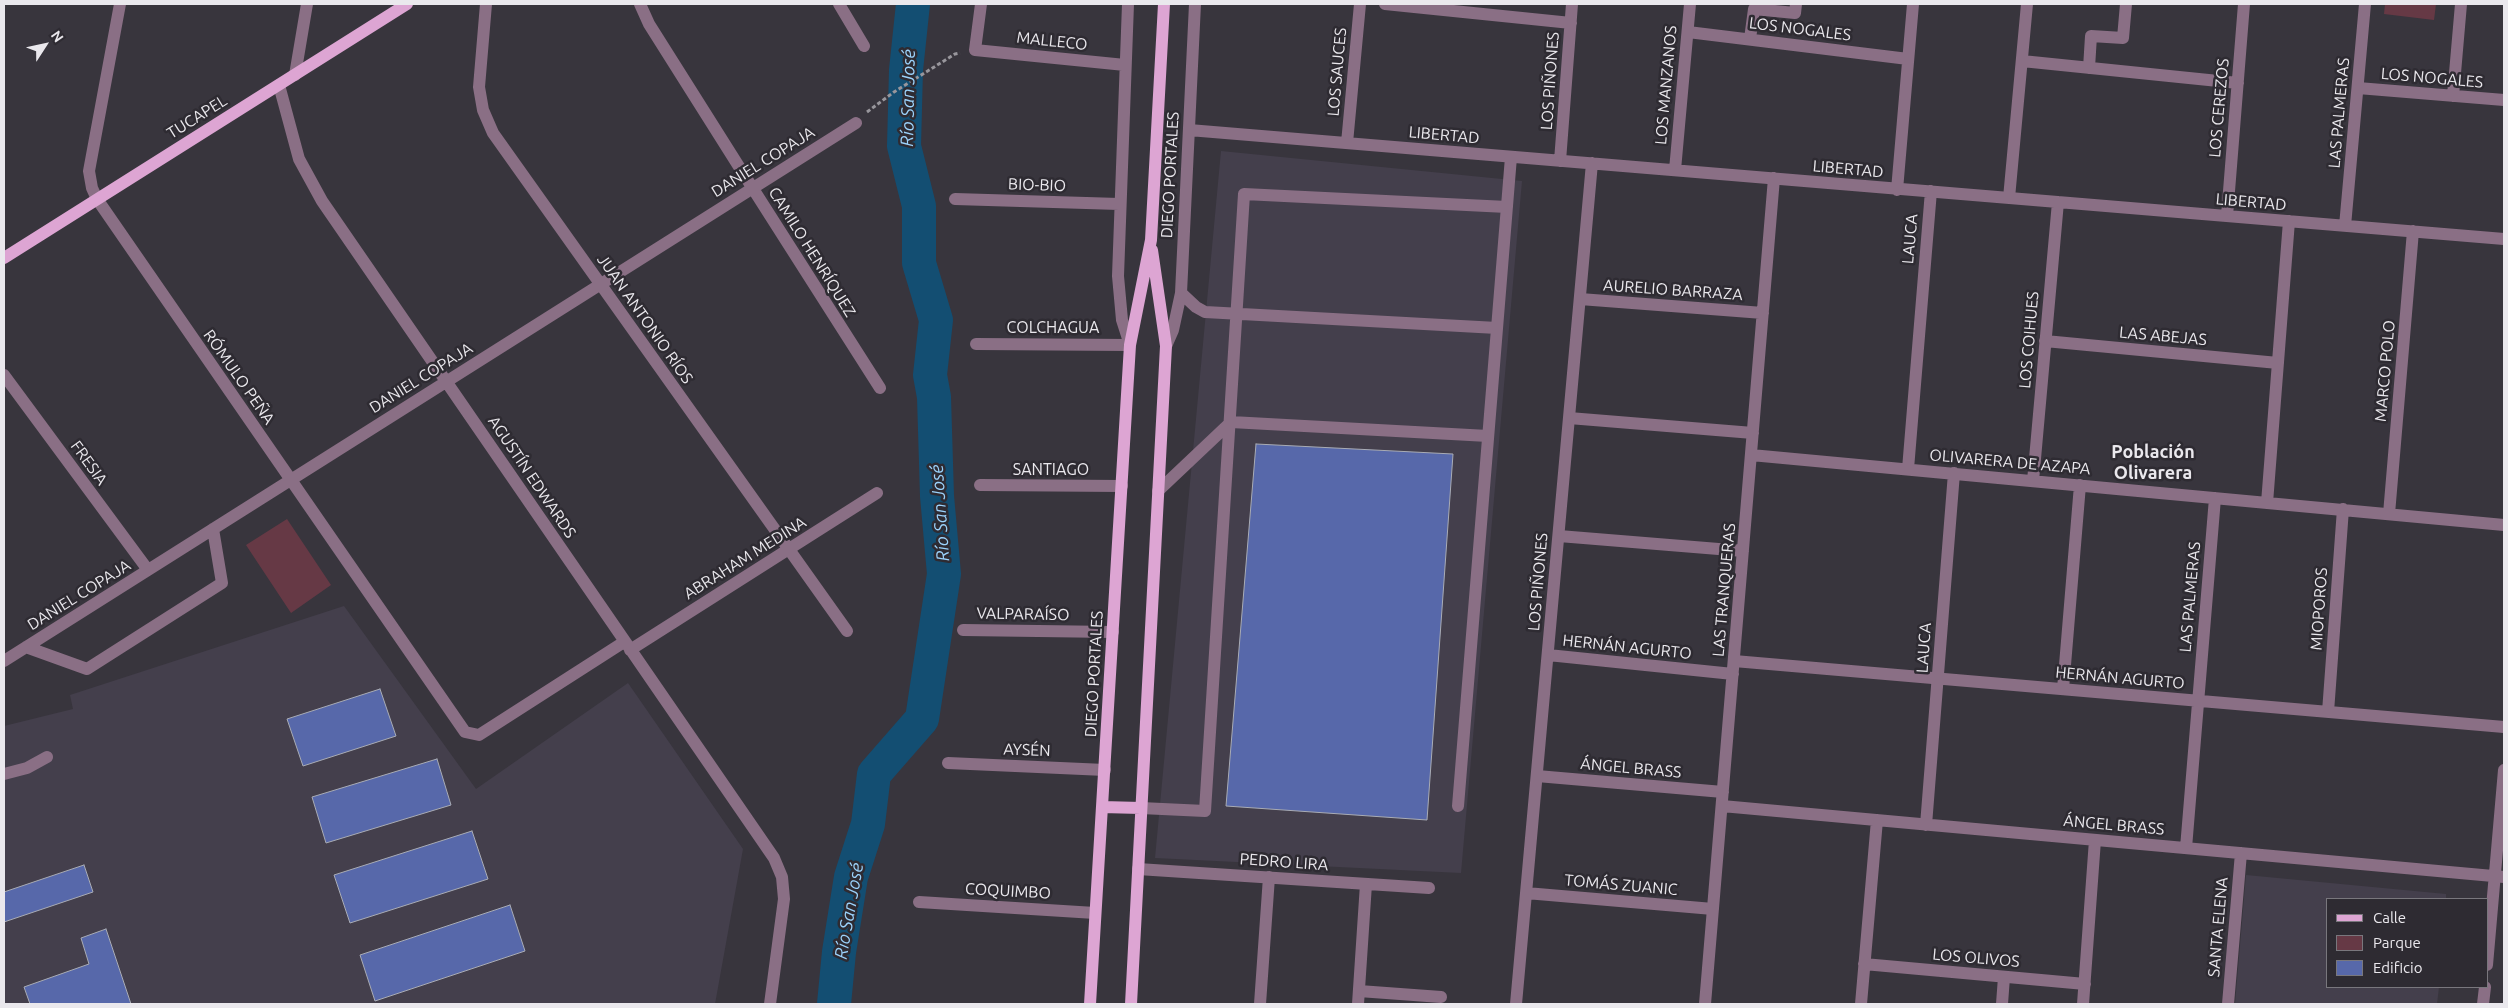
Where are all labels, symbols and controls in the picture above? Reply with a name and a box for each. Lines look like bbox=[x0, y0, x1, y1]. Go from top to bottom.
street label: LOS NOGALES bbox=[1748, 13, 1852, 45]
north arrow bbox=[20, 20, 70, 70]
street label: LOS MANZANOS bbox=[1651, 24, 1681, 146]
street label: LOS SAUCES bbox=[1324, 27, 1350, 117]
text: N bbox=[48, 28, 67, 45]
street label: MALLECO bbox=[1016, 28, 1088, 54]
street label: LOS PIÑONES bbox=[1537, 31, 1563, 131]
water label: Río San José bbox=[896, 49, 920, 147]
street label: LAS PALMERAS bbox=[2325, 57, 2353, 169]
street label: LOS CEREZOS bbox=[2205, 58, 2233, 158]
street label: LOS NOGALES bbox=[2380, 64, 2484, 92]
street label: TUCAPEL bbox=[163, 91, 231, 143]
street label: DIEGO PORTALES bbox=[1157, 111, 1183, 239]
street label: LIBERTAD bbox=[1408, 122, 1480, 148]
street label: DANIEL COPAJA bbox=[708, 123, 818, 201]
street label: LIBERTAD bbox=[1812, 156, 1884, 182]
street label: BIO-BIO bbox=[1008, 174, 1066, 196]
street label: CAMILO HENRÍQUEZ bbox=[764, 184, 860, 320]
street label: LIBERTAD bbox=[2215, 189, 2287, 215]
street label: LAUCA bbox=[1898, 213, 1922, 265]
street label: JUAN ANTONIO RÍOS bbox=[593, 251, 697, 387]
street label: AURELIO BARRAZA bbox=[1603, 276, 1743, 304]
street label: LOS COIHUES bbox=[2015, 291, 2043, 389]
street label: COLCHAGUA bbox=[1007, 318, 1099, 338]
street label: MARCO POLO bbox=[2371, 319, 2399, 423]
street label: LAS ABEJAS bbox=[2118, 323, 2208, 349]
street label: RÓMULO PEÑA bbox=[199, 326, 279, 428]
street label: DANIEL COPAJA bbox=[366, 339, 476, 417]
street label: AGUSTÍN EDWARDS bbox=[484, 412, 580, 542]
street label: FRESIA bbox=[66, 437, 112, 489]
district label: Población Olivarera bbox=[2111, 441, 2195, 484]
street label: OLIVARERA DE AZAPA bbox=[1929, 445, 2091, 479]
street label: SANTIAGO bbox=[1013, 460, 1089, 480]
water label: Río San José bbox=[926, 464, 954, 562]
street label: ABRAHAM MEDINA bbox=[680, 513, 810, 603]
street label: LAS TRANQUERAS bbox=[1709, 522, 1739, 658]
street label: LOS PIÑONES bbox=[1524, 532, 1552, 632]
street label: LAS PALMERAS bbox=[2176, 541, 2204, 653]
street label: DANIEL COPAJA bbox=[24, 556, 134, 634]
street label: MIOPOROS bbox=[2307, 567, 2331, 651]
street label: VALPARAÍSO bbox=[976, 604, 1070, 624]
street label: DIEGO PORTALES bbox=[1081, 610, 1107, 738]
street label: LAUCA bbox=[1913, 622, 1935, 674]
street label: HERNÁN AGURTO bbox=[1561, 631, 1693, 663]
street label: HERNÁN AGURTO bbox=[2055, 663, 2185, 693]
street label: AYSÉN bbox=[1003, 740, 1051, 760]
street label: ÁNGEL BRASS bbox=[1580, 754, 1682, 782]
street label: ÁNGEL BRASS bbox=[2063, 811, 2165, 839]
street label: PEDRO LIRA bbox=[1239, 849, 1329, 875]
water label: Río San José bbox=[830, 861, 868, 961]
street label: TOMÁS ZUANIC bbox=[1564, 870, 1678, 900]
street label: SANTA ELENA bbox=[2204, 876, 2232, 978]
street label: COQUIMBO bbox=[965, 879, 1051, 903]
legend bbox=[2326, 898, 2488, 988]
text: Calle bbox=[2373, 909, 2406, 926]
text: Parque bbox=[2373, 934, 2421, 951]
street label: LOS OLIVOS bbox=[1932, 945, 2020, 971]
text: Edificio bbox=[2373, 959, 2422, 976]

